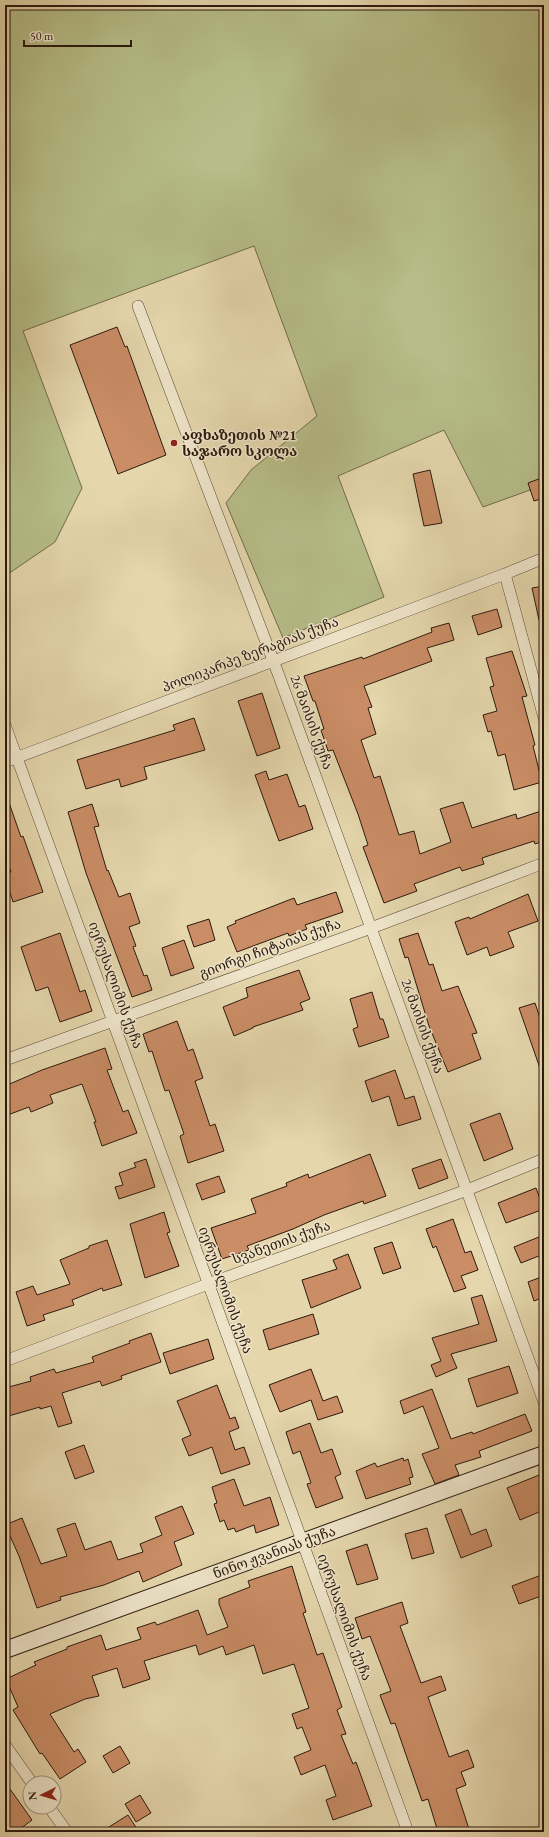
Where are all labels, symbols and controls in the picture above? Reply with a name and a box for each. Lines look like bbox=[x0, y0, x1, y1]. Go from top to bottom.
scale bar bbox=[24, 22, 131, 48]
text: 50 m bbox=[30, 28, 54, 44]
place label: აფხაზეთის №21 საჯარო სკოლა bbox=[182, 426, 297, 460]
marker: აფხაზეთის №21 საჯარო სკოლა bbox=[169, 438, 179, 448]
street label: პოლიკარპე ზერაგიას ქუჩა bbox=[159, 612, 341, 696]
street label: 26 მაისის ქუჩა bbox=[287, 672, 337, 772]
street label: გიორგი ჩიტაიას ქუჩა bbox=[197, 914, 343, 982]
street label: იერუსალიმის ქუჩა bbox=[85, 919, 147, 1051]
street label: 26 მაისის ქუჩა bbox=[398, 976, 448, 1076]
street label: სვანეთის ქუჩა bbox=[229, 1216, 333, 1268]
street label: იერუსალიმის ქუჩა bbox=[195, 1224, 257, 1356]
street label: ნინო ჟვანიას ქუჩა bbox=[210, 1521, 338, 1583]
street label: იერუსალიმის ქუჩა bbox=[314, 1551, 376, 1683]
north arrow bbox=[22, 1775, 62, 1815]
text: N bbox=[25, 1791, 39, 1801]

